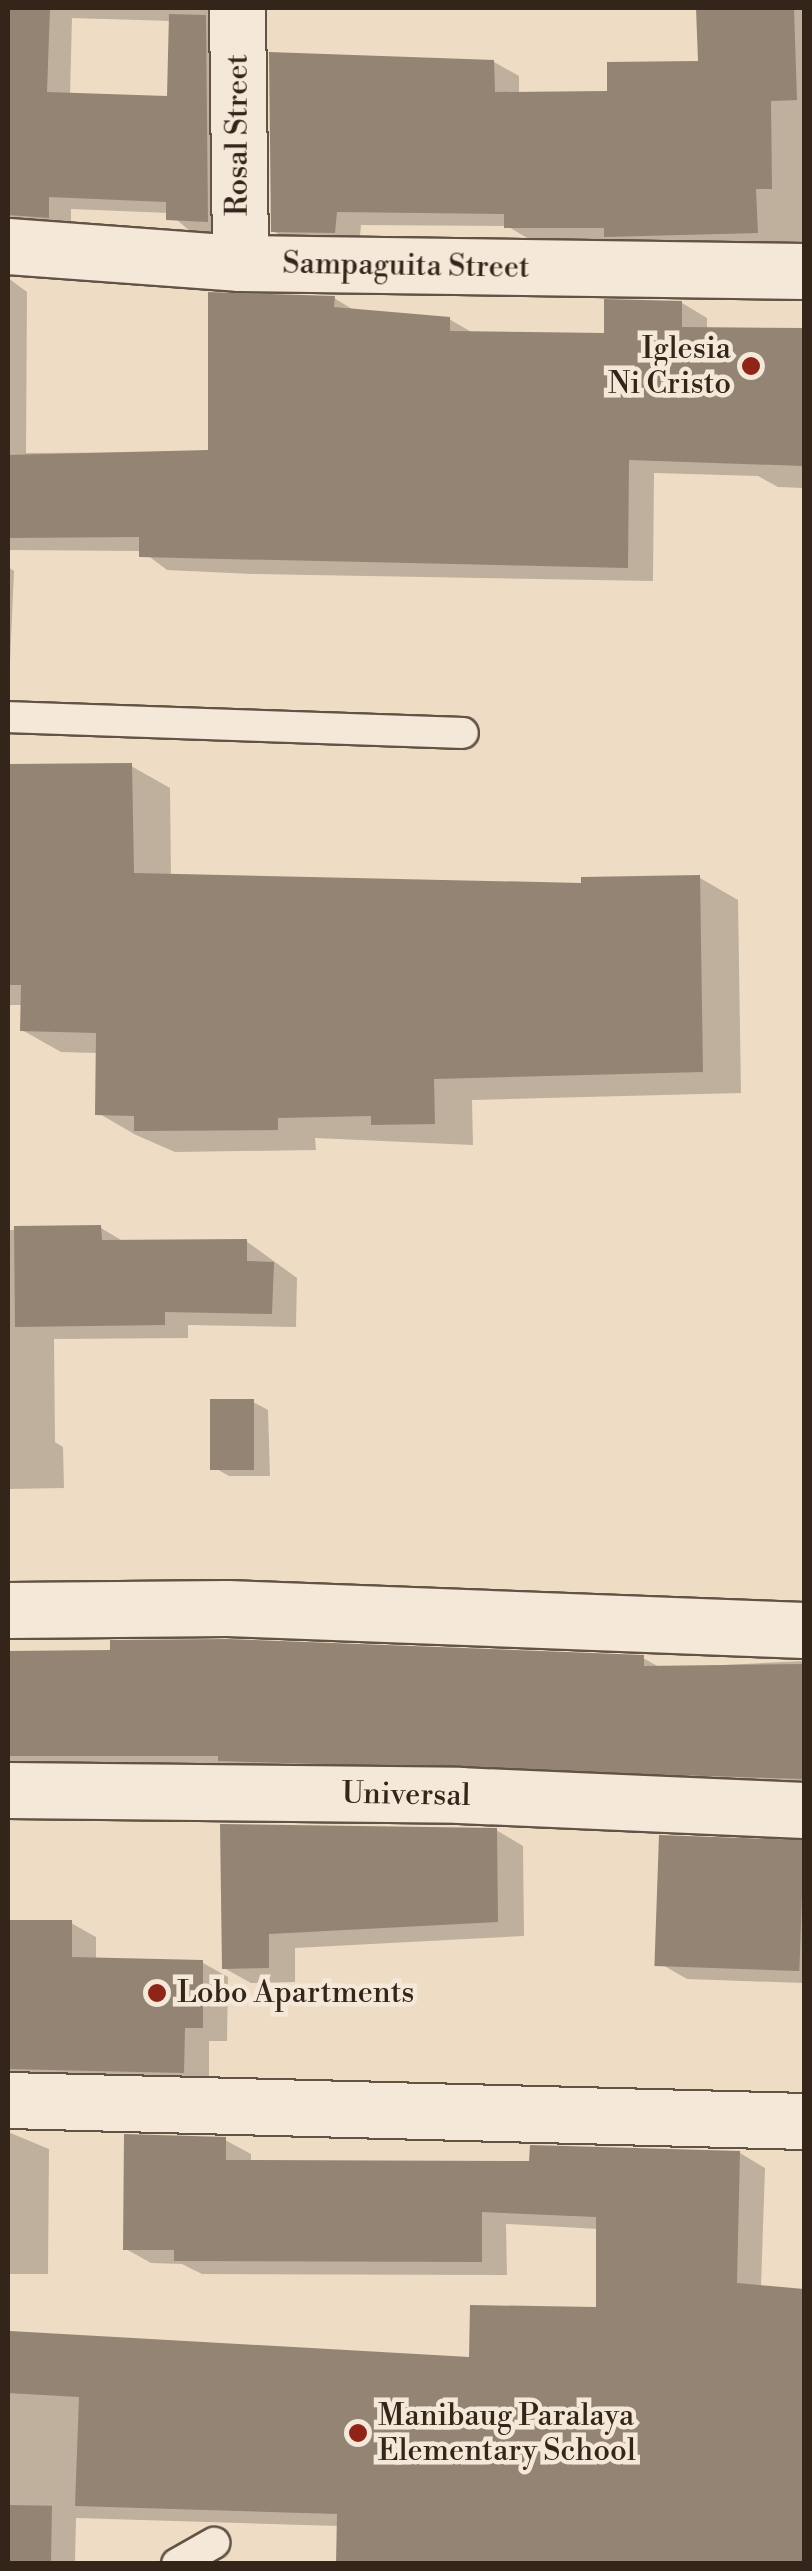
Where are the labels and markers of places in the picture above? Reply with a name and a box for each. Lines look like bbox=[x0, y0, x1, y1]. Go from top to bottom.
place label: Iglesia Ni Cristo bbox=[608, 331, 731, 402]
marker: Iglesia Ni Cristo bbox=[740, 355, 762, 377]
place label: Lobo Apartments bbox=[177, 1975, 414, 2011]
marker: Lobo Apartments bbox=[146, 1982, 168, 2004]
place label: Manibaug Paralaya Elementary School bbox=[378, 2398, 636, 2468]
marker: Manibaug Paralaya Elementary School bbox=[347, 2422, 369, 2444]

